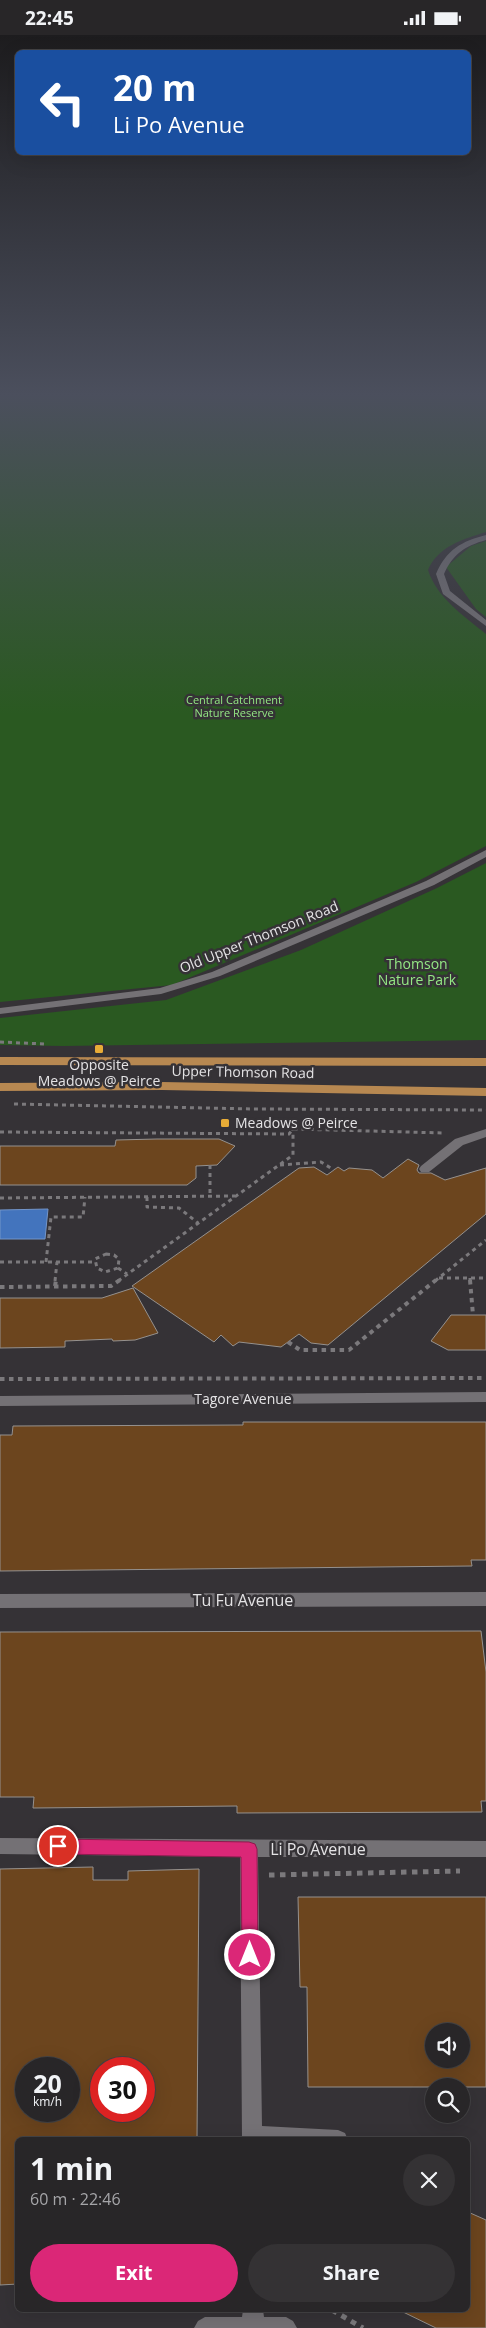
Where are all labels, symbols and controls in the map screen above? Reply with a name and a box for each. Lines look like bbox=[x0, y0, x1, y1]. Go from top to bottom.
text: 22:45 bbox=[25, 5, 74, 31]
text: 20 m bbox=[113, 64, 196, 111]
icon: left bbox=[30, 70, 95, 135]
text: Li Po Avenue bbox=[113, 109, 245, 139]
park label: Central Catchment Nature Reserve bbox=[186, 692, 282, 720]
street label: Old Upper Thomson Road bbox=[177, 896, 341, 977]
park label: Thomson Nature Park bbox=[378, 954, 457, 989]
marker: Opposite Meadows @ Peirce bbox=[93, 1043, 105, 1055]
place label: Opposite Meadows @ Peirce bbox=[38, 1055, 160, 1090]
street label: Upper Thomson Road bbox=[171, 1061, 315, 1082]
place label: Meadows @ Peirce bbox=[235, 1113, 358, 1132]
marker: Meadows @ Peirce bbox=[219, 1117, 231, 1129]
street label: Tagore Avenue bbox=[194, 1389, 292, 1408]
street label: Tu Fu Avenue bbox=[193, 1589, 293, 1611]
pin bbox=[37, 1825, 79, 1867]
icon: arrive bbox=[44, 1832, 72, 1860]
street label: Li Po Avenue bbox=[270, 1838, 366, 1860]
position arrow bbox=[223, 1928, 275, 1980]
map controls bbox=[425, 2023, 470, 2123]
button: sound bbox=[425, 2023, 470, 2068]
speed limit sign: 30 bbox=[90, 2057, 155, 2122]
text: 20 bbox=[33, 2066, 62, 2100]
button: search bbox=[425, 2078, 470, 2123]
text: km/h bbox=[33, 2093, 62, 2110]
text: 1 min bbox=[30, 2148, 113, 2189]
button: close bbox=[403, 2154, 455, 2206]
text: 60 m · 22:46 bbox=[30, 2188, 121, 2210]
button: Exit bbox=[30, 2244, 238, 2302]
button: Share bbox=[248, 2244, 455, 2302]

